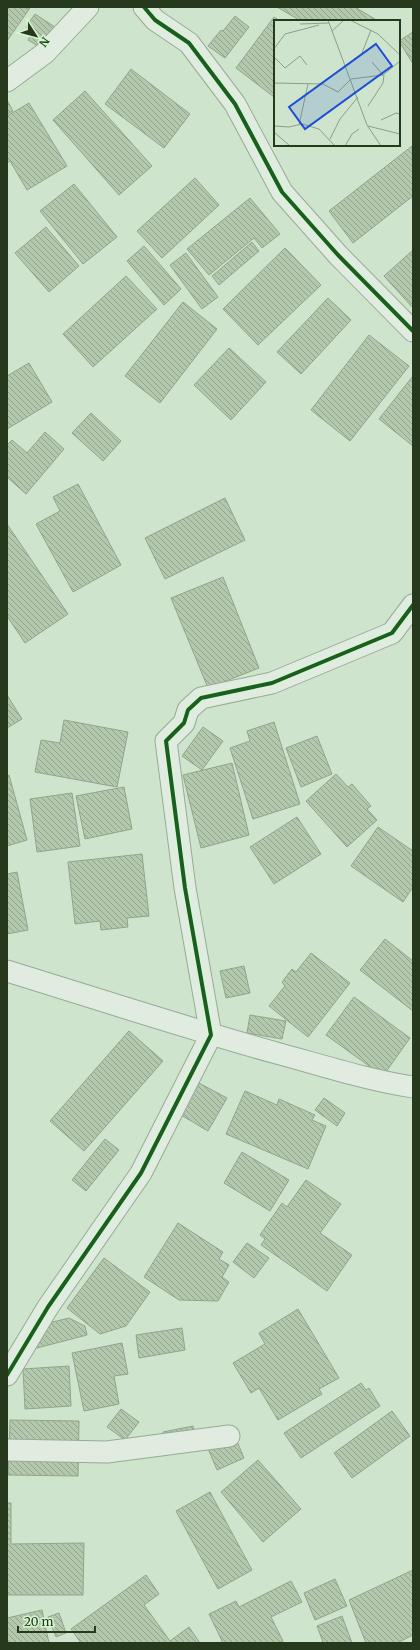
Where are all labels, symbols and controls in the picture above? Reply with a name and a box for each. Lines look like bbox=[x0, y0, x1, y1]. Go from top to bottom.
north arrow bbox=[16, 16, 56, 56]
inset map bbox=[274, 20, 400, 146]
text: N bbox=[36, 34, 52, 50]
scale bar bbox=[18, 1608, 95, 1634]
text: 20 m bbox=[24, 1614, 53, 1629]

